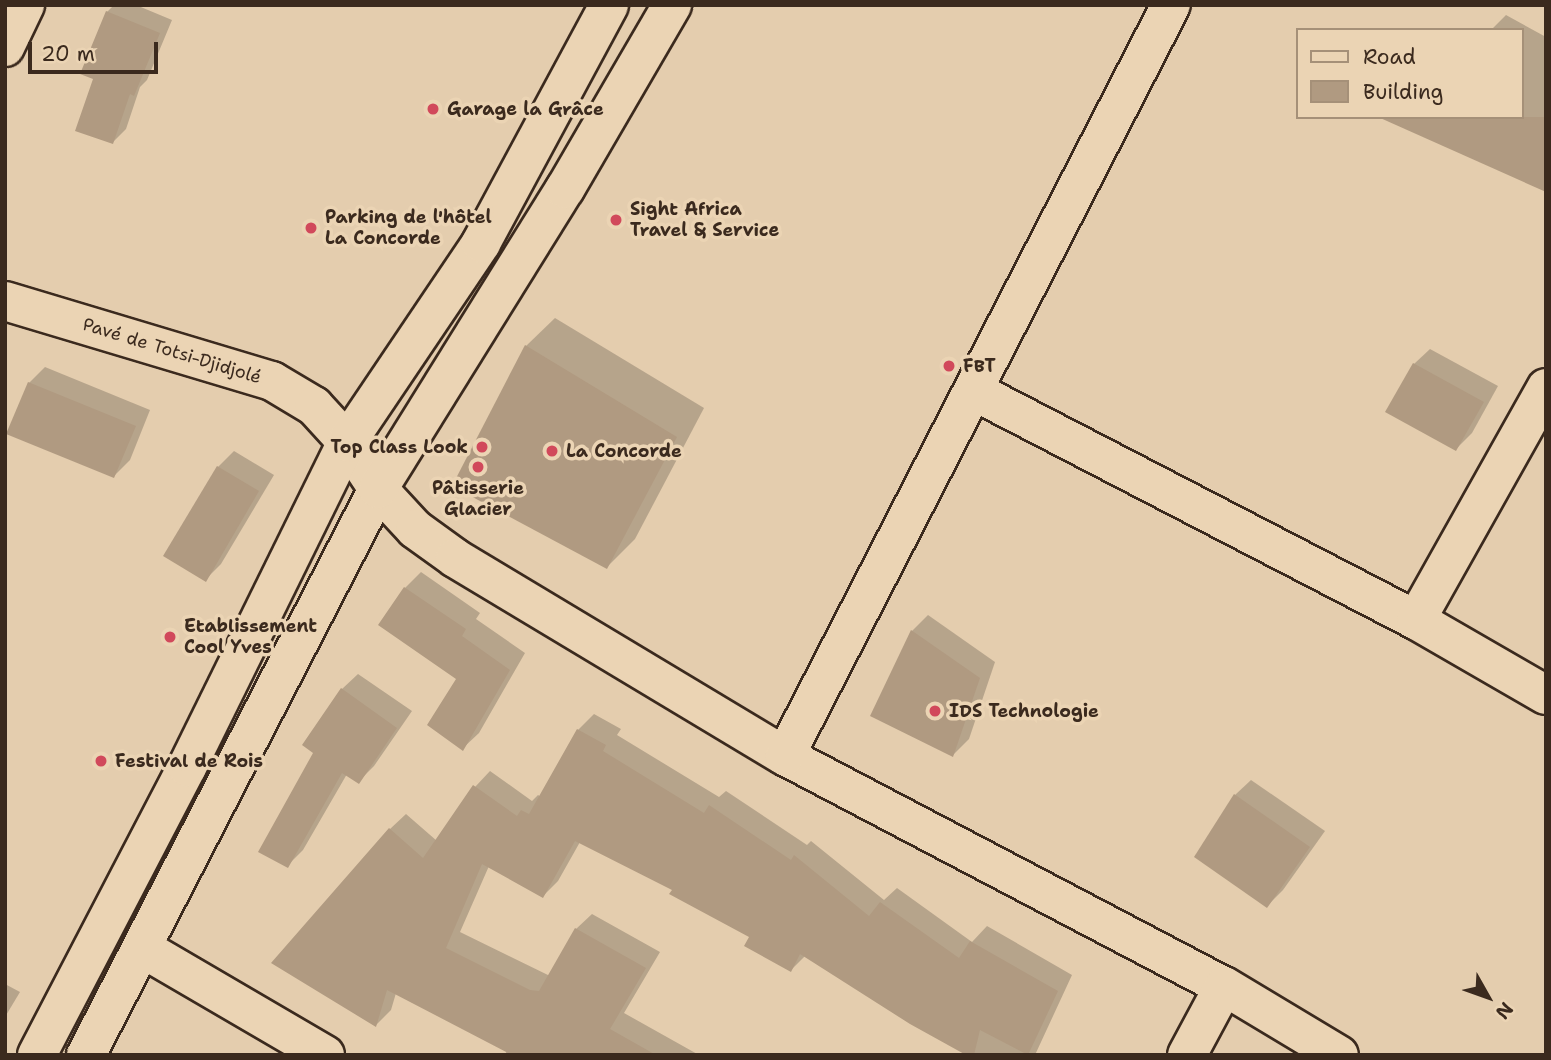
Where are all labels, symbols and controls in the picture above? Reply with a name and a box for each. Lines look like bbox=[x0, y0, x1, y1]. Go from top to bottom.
scale bar bbox=[32, 28, 161, 72]
legend bbox=[1296, 28, 1523, 119]
text: 20 m bbox=[41, 40, 95, 68]
text: Road bbox=[1363, 43, 1416, 71]
text: Building bbox=[1363, 78, 1443, 106]
place label: Garage la Grâce bbox=[447, 98, 604, 120]
marker: Garage la Grâce bbox=[425, 101, 441, 117]
place label: Sight Africa Travel & Service bbox=[630, 199, 779, 242]
place label: Parking de l'hôtel La Concorde bbox=[325, 207, 492, 249]
marker: Sight Africa Travel & Service bbox=[608, 212, 624, 228]
marker: Parking de l'hôtel La Concorde bbox=[303, 220, 319, 236]
street label: Pavé de Totsi-Djidjolé bbox=[80, 314, 264, 388]
place label: FBT bbox=[963, 355, 996, 377]
marker: FBT bbox=[941, 358, 957, 374]
place label: Top Class Look bbox=[330, 436, 468, 458]
marker: Top Class Look bbox=[474, 439, 490, 455]
place label: La Concorde bbox=[566, 440, 682, 462]
marker: La Concorde bbox=[544, 443, 560, 459]
marker: Pâtisserie Glacier bbox=[470, 459, 486, 475]
place label: Pâtisserie Glacier bbox=[432, 478, 524, 520]
place label: Etablissement Cool Yves bbox=[184, 616, 317, 658]
marker: Etablissement Cool Yves bbox=[162, 629, 178, 645]
place label: IDS Technologie bbox=[949, 700, 1099, 722]
marker: IDS Technologie bbox=[927, 703, 943, 719]
place label: Festival de Rois bbox=[115, 750, 263, 772]
marker: Festival de Rois bbox=[93, 753, 109, 769]
north arrow bbox=[1453, 962, 1523, 1032]
text: N bbox=[1490, 997, 1519, 1025]

